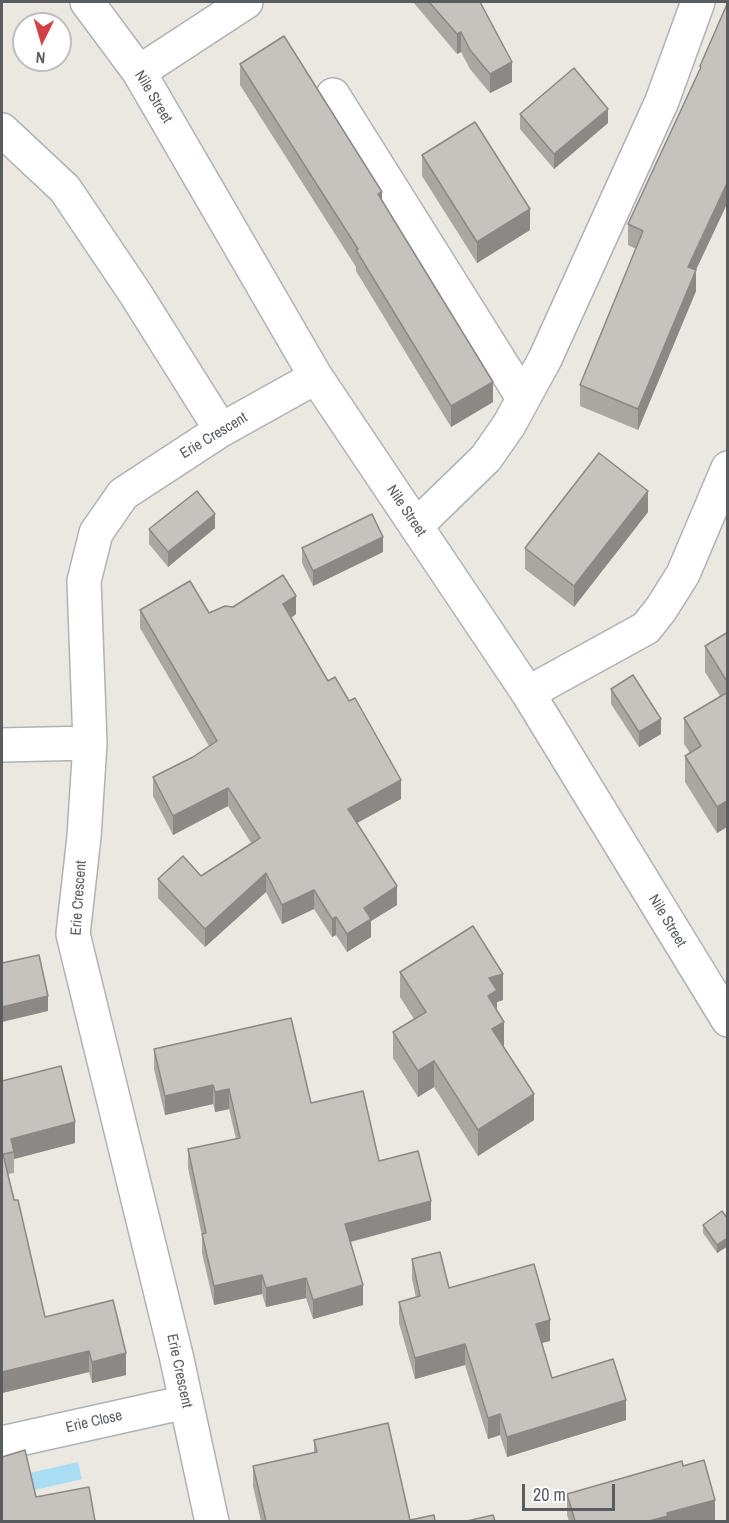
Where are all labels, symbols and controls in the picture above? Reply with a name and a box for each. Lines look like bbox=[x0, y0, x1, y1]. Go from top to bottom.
north arrow bbox=[12, 12, 72, 72]
text: N bbox=[35, 47, 46, 69]
street label: Nile Street bbox=[130, 67, 176, 127]
street label: Erie Crescent bbox=[177, 409, 251, 463]
street label: Nile Street bbox=[382, 482, 430, 540]
street label: Erie Crescent bbox=[67, 860, 91, 936]
street label: Nile Street bbox=[644, 891, 690, 951]
street label: Erie Crescent bbox=[162, 1332, 196, 1410]
street label: Erie Close bbox=[64, 1407, 124, 1437]
scale bar bbox=[525, 1472, 618, 1510]
text: 20 m bbox=[533, 1482, 566, 1507]

